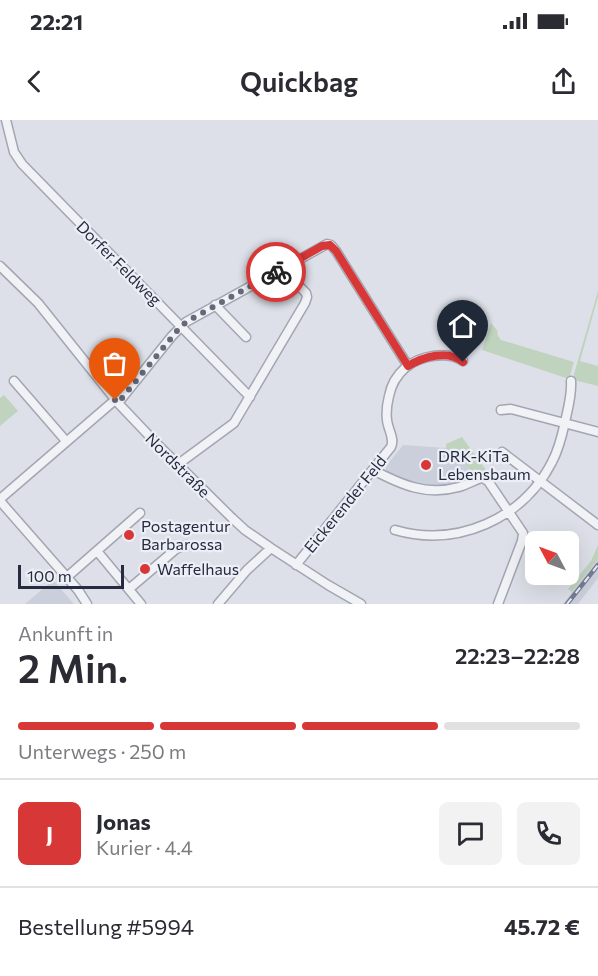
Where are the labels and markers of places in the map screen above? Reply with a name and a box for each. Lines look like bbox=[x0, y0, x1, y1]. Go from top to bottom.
pin bbox=[437, 300, 488, 362]
pin bbox=[89, 338, 140, 400]
place label: DRK-KiTa Lebensbaum bbox=[438, 446, 531, 483]
marker: DRK-KiTa Lebensbaum bbox=[419, 458, 433, 472]
place label: Postagentur Barbarossa bbox=[141, 516, 231, 553]
marker: Postagentur Barbarossa bbox=[122, 528, 136, 542]
place label: Waffelhaus bbox=[157, 559, 239, 578]
marker: Waffelhaus bbox=[138, 562, 152, 576]

